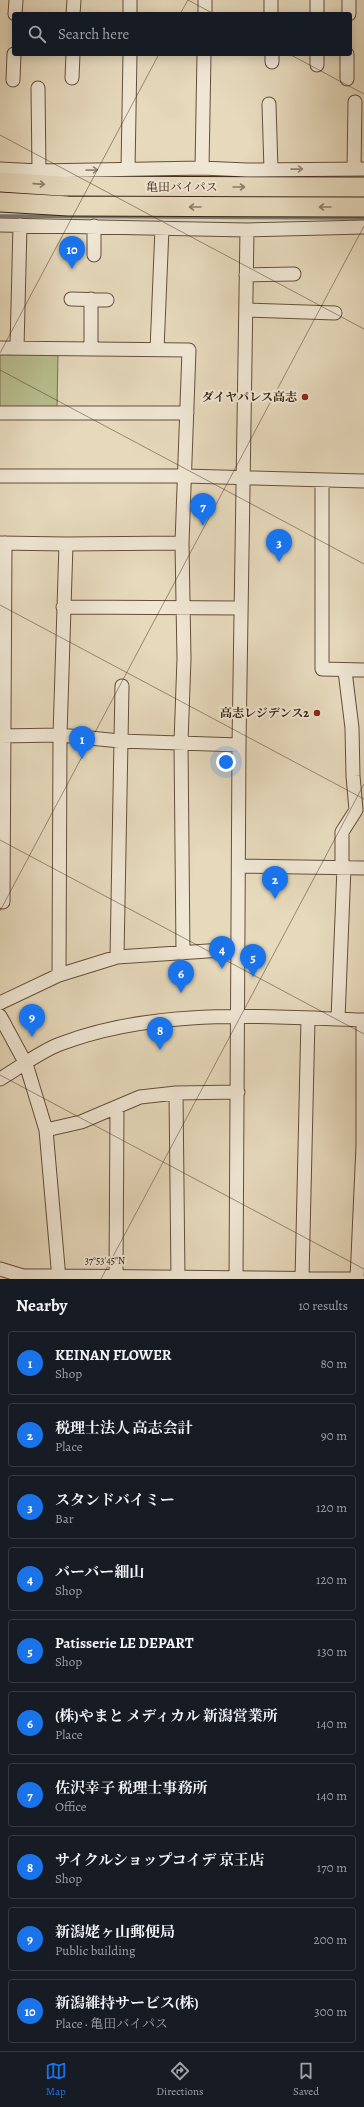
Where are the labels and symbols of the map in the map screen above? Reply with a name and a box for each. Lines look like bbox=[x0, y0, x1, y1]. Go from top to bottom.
one-way arrow bbox=[85, 166, 98, 174]
one-way arrow bbox=[290, 166, 303, 173]
street label: 亀田バイパス bbox=[146, 179, 218, 195]
one-way arrow bbox=[32, 181, 45, 188]
one-way arrow bbox=[232, 183, 245, 191]
one-way arrow bbox=[189, 203, 202, 211]
one-way arrow bbox=[319, 203, 332, 211]
pin: 10 bbox=[59, 236, 85, 269]
place label: ダイヤパレス高志 bbox=[202, 389, 297, 405]
marker: ダイヤパレス高志 bbox=[300, 392, 310, 402]
pin: 7 bbox=[190, 493, 216, 526]
pin: 3 bbox=[266, 529, 292, 562]
place label: 高志レジデンス2 bbox=[220, 705, 309, 721]
marker: 高志レジデンス2 bbox=[312, 708, 322, 718]
pin: 1 bbox=[69, 726, 95, 759]
your location bbox=[216, 752, 236, 772]
pin: 2 bbox=[262, 866, 288, 899]
pin: 4 bbox=[209, 936, 235, 969]
pin: 5 bbox=[240, 944, 266, 977]
pin: 6 bbox=[168, 960, 194, 993]
pin: 9 bbox=[19, 1004, 45, 1037]
pin: 8 bbox=[147, 1017, 173, 1050]
text: 37°53'45"N bbox=[85, 1254, 125, 1267]

